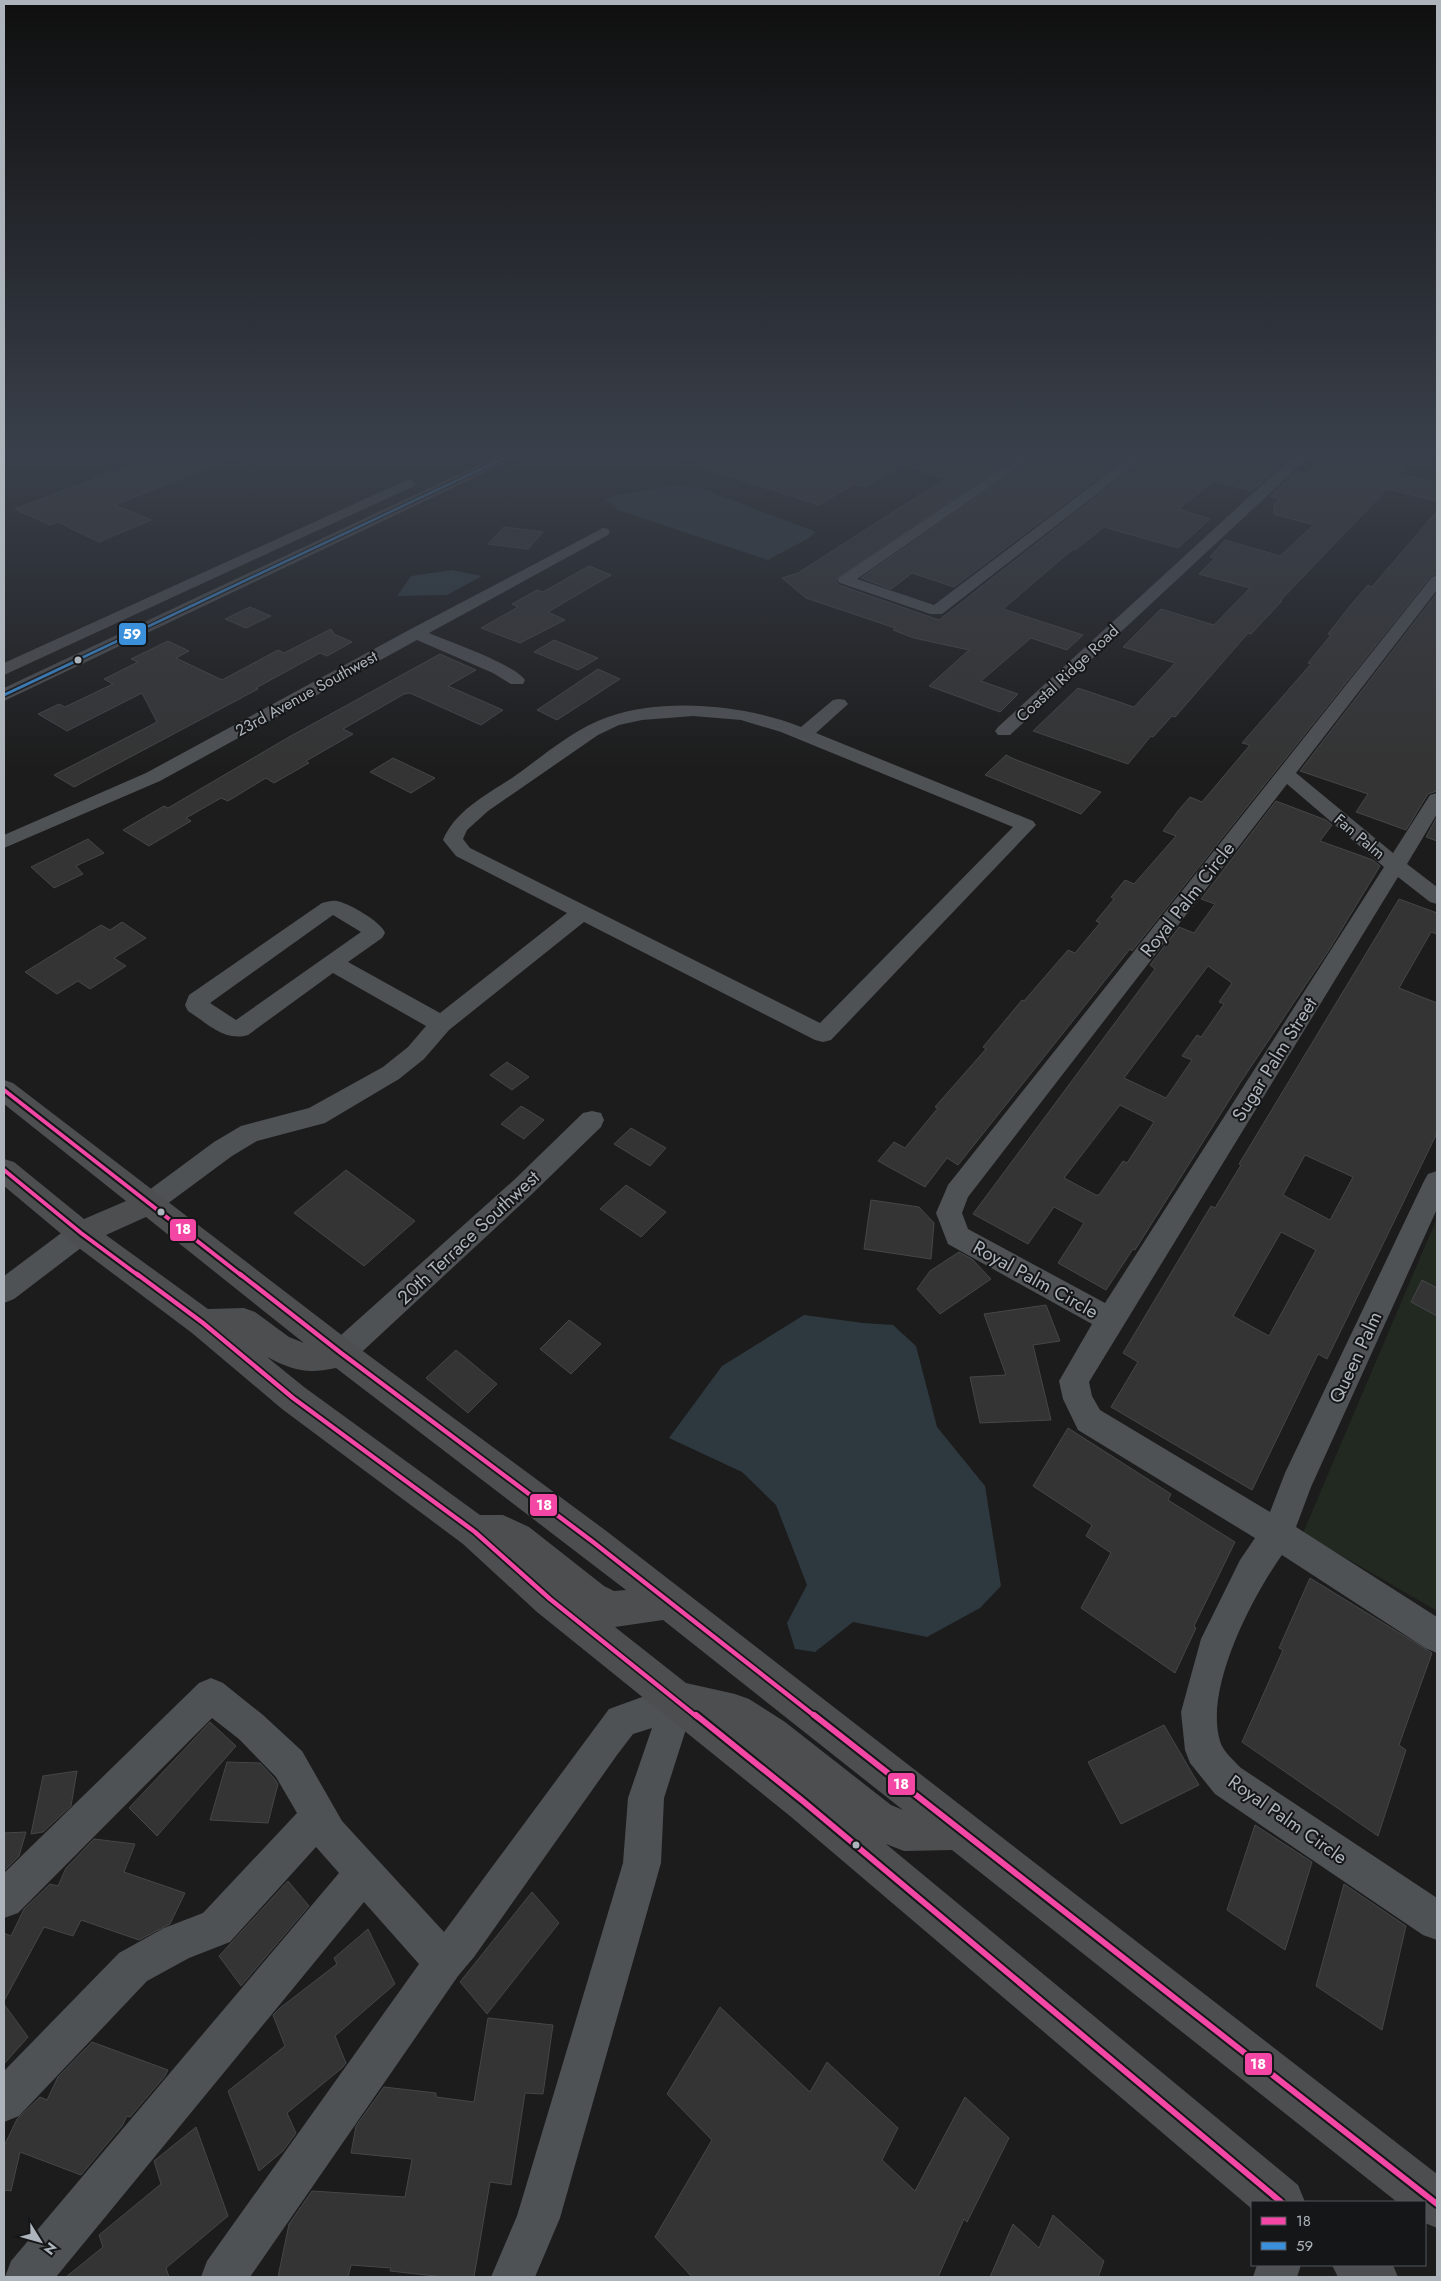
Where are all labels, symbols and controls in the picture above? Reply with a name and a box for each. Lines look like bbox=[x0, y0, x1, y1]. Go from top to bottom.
street label: Coastal Ridge Road bbox=[1011, 620, 1124, 727]
line badge: 59 bbox=[118, 622, 147, 646]
text: 59 bbox=[123, 624, 141, 644]
street label: 23rd Avenue Southwest bbox=[231, 645, 382, 742]
unlabelled marker bbox=[73, 655, 83, 665]
street label: Fan Palm bbox=[1329, 808, 1390, 865]
street label: Royal Palm Circle bbox=[1134, 836, 1241, 963]
street label: Sugar Palm Street bbox=[1225, 992, 1324, 1127]
street label: 20th Terrace Southwest bbox=[391, 1164, 546, 1311]
unlabelled marker bbox=[156, 1207, 166, 1217]
line badge: 18 bbox=[169, 1218, 197, 1242]
text: 18 bbox=[175, 1219, 191, 1239]
street label: Royal Palm Circle bbox=[968, 1234, 1104, 1325]
street label: Queen Palm bbox=[1322, 1307, 1388, 1408]
line badge: 18 bbox=[529, 1493, 558, 1517]
text: 18 bbox=[536, 1495, 552, 1515]
street label: Royal Palm Circle bbox=[1223, 1768, 1353, 1871]
line badge: 18 bbox=[887, 1772, 916, 1796]
text: 18 bbox=[893, 1774, 909, 1794]
unlabelled marker bbox=[851, 1840, 861, 1850]
line badge: 18 bbox=[1244, 2052, 1273, 2076]
text: 18 bbox=[1250, 2054, 1266, 2074]
legend bbox=[1251, 2201, 1426, 2266]
text: 18 bbox=[1296, 2210, 1311, 2232]
north arrow bbox=[15, 2216, 65, 2266]
text: 59 bbox=[1296, 2235, 1313, 2257]
text: N bbox=[39, 2238, 62, 2259]

